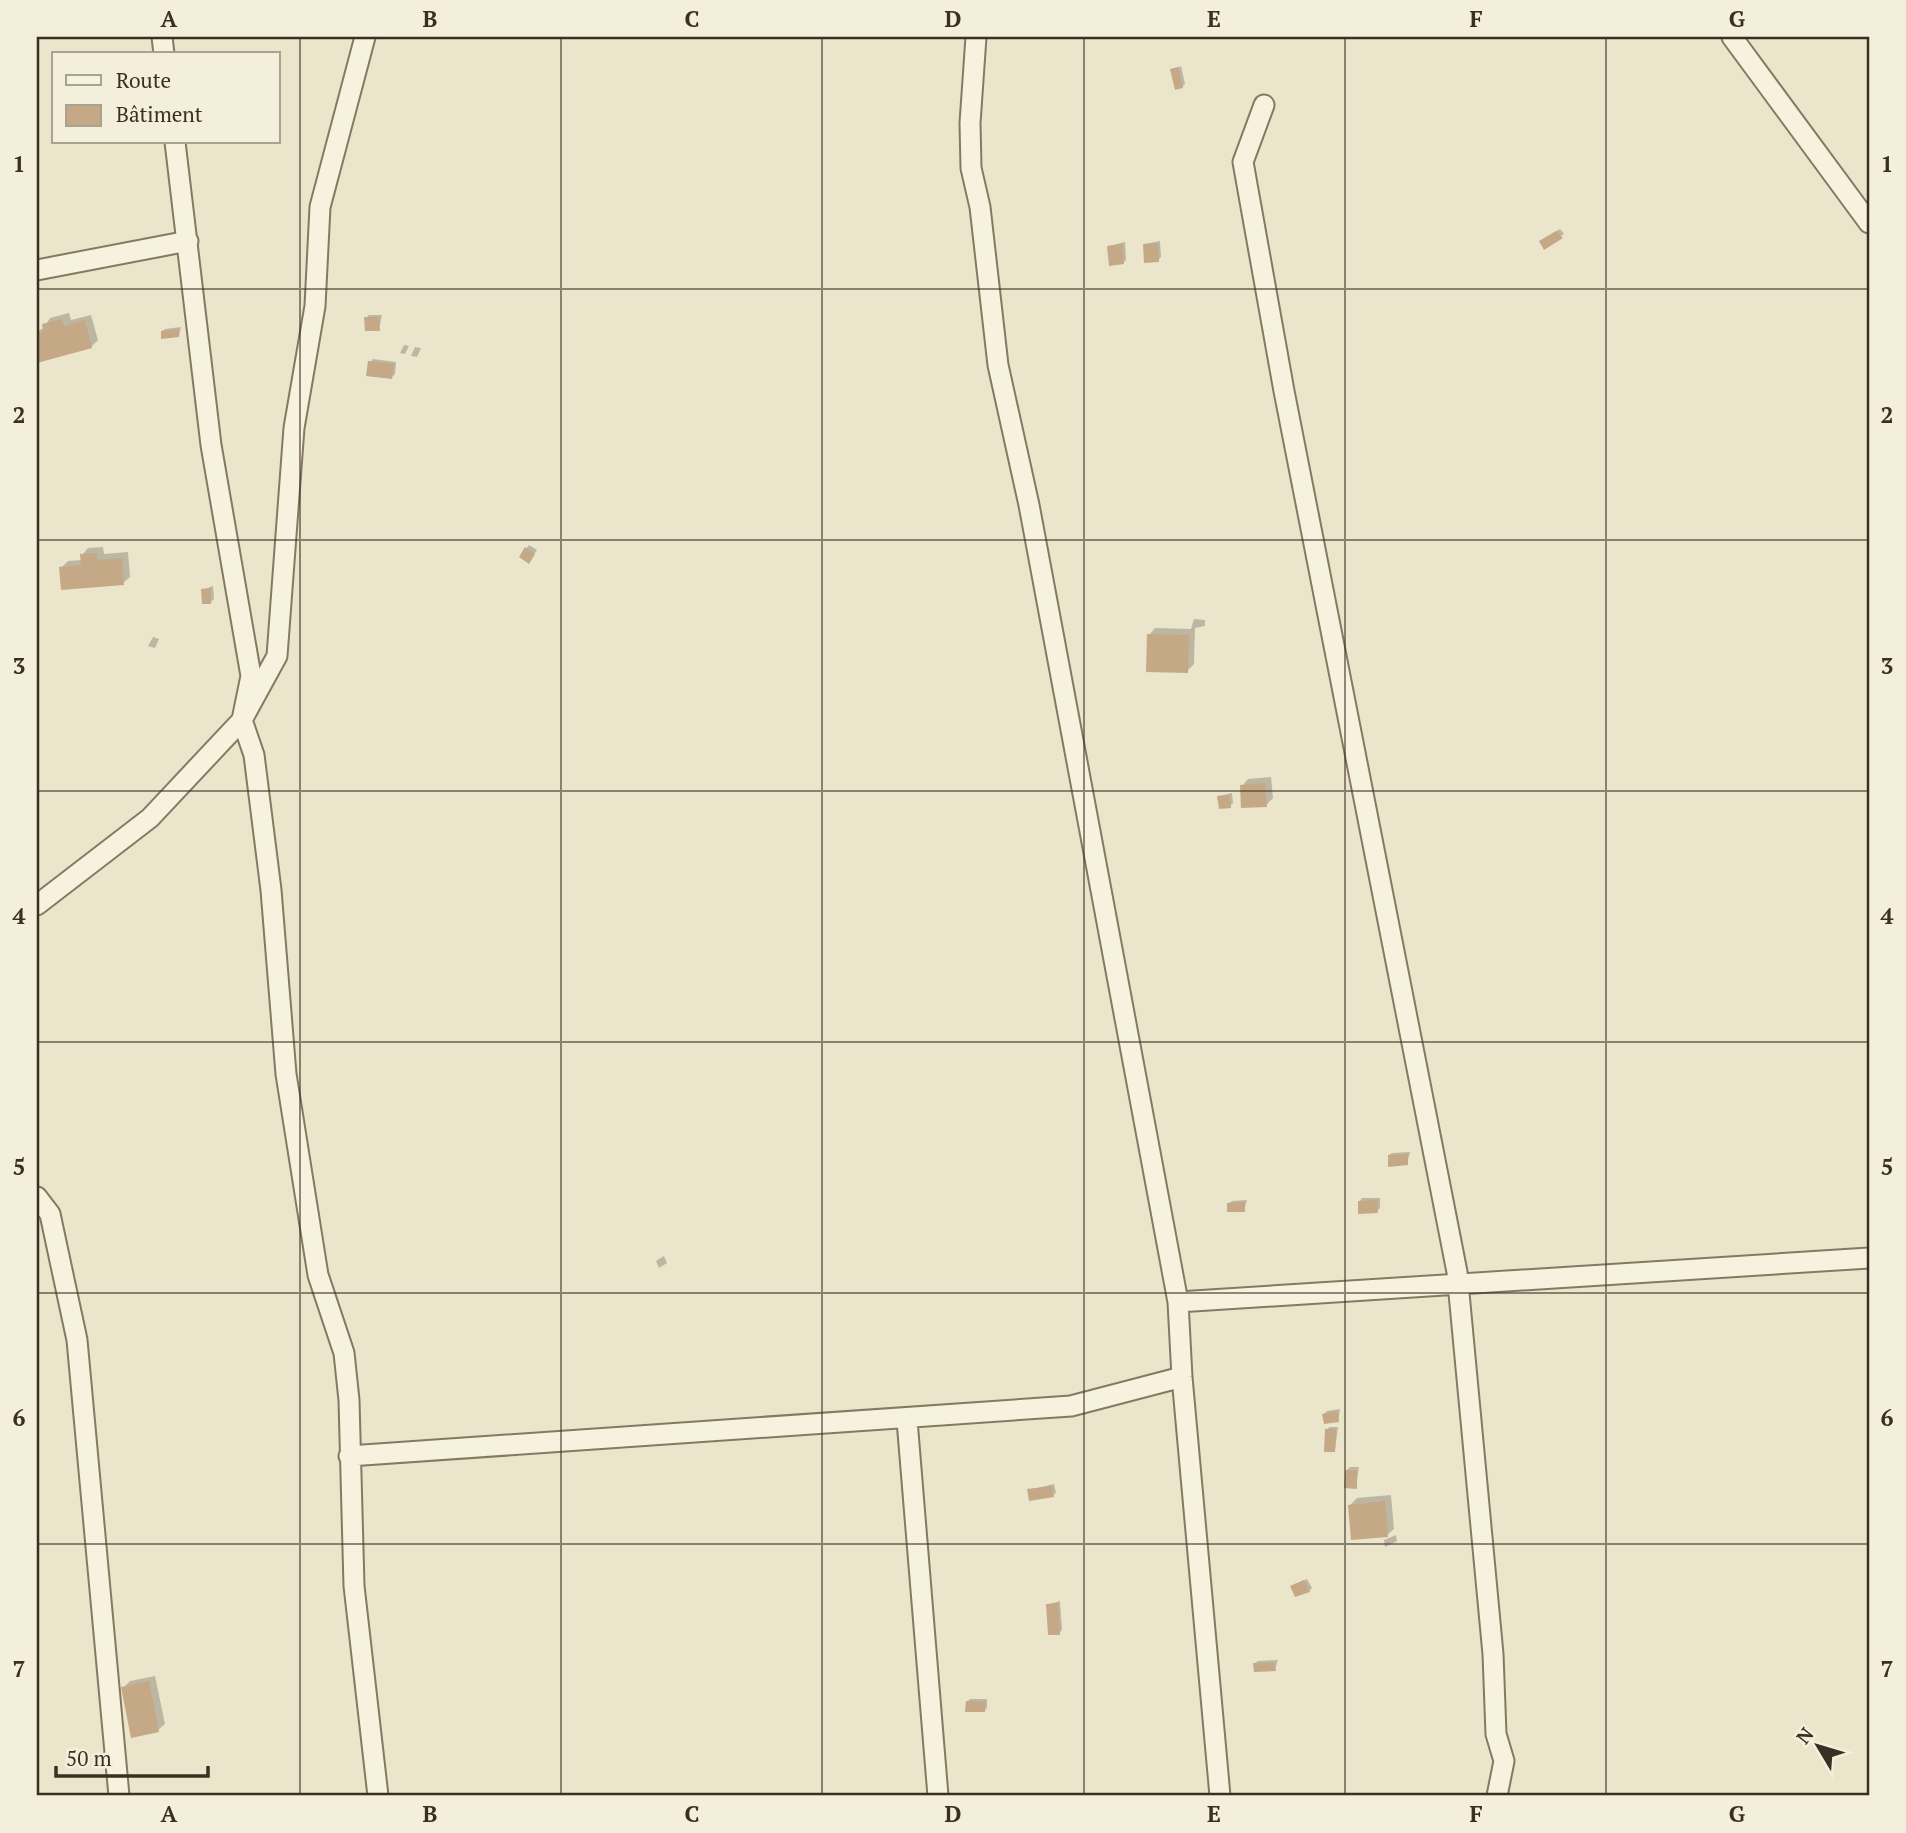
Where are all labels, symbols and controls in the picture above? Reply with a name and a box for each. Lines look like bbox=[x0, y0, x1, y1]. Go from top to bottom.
text: A bbox=[161, 3, 178, 34]
text: B bbox=[423, 3, 438, 34]
text: C bbox=[685, 3, 700, 34]
text: D bbox=[945, 3, 962, 34]
text: E bbox=[1207, 3, 1221, 34]
text: F bbox=[1469, 3, 1483, 34]
text: G bbox=[1729, 3, 1746, 34]
legend bbox=[52, 52, 280, 144]
text: Route bbox=[116, 66, 171, 94]
text: Bâtiment bbox=[116, 100, 203, 128]
text: 1 bbox=[13, 148, 26, 179]
text: 1 bbox=[1881, 148, 1894, 179]
text: 2 bbox=[13, 399, 26, 430]
text: 2 bbox=[1881, 399, 1894, 430]
text: 3 bbox=[13, 650, 26, 681]
text: 3 bbox=[1881, 650, 1894, 681]
text: 4 bbox=[13, 900, 26, 931]
text: 4 bbox=[1881, 900, 1894, 931]
text: 5 bbox=[13, 1151, 26, 1182]
text: 5 bbox=[1881, 1151, 1894, 1182]
text: 6 bbox=[13, 1402, 26, 1433]
text: 6 bbox=[1881, 1402, 1894, 1433]
text: 7 bbox=[13, 1653, 26, 1684]
text: 7 bbox=[1881, 1653, 1894, 1684]
north arrow bbox=[1784, 1710, 1854, 1780]
text: N bbox=[1790, 1721, 1819, 1749]
scale bar bbox=[56, 1735, 208, 1779]
text: 50 m bbox=[66, 1744, 112, 1772]
text: A bbox=[161, 1798, 178, 1829]
text: B bbox=[423, 1798, 438, 1829]
text: C bbox=[685, 1798, 700, 1829]
text: D bbox=[945, 1798, 962, 1829]
text: E bbox=[1207, 1798, 1221, 1829]
text: F bbox=[1469, 1798, 1483, 1829]
text: G bbox=[1729, 1798, 1746, 1829]

